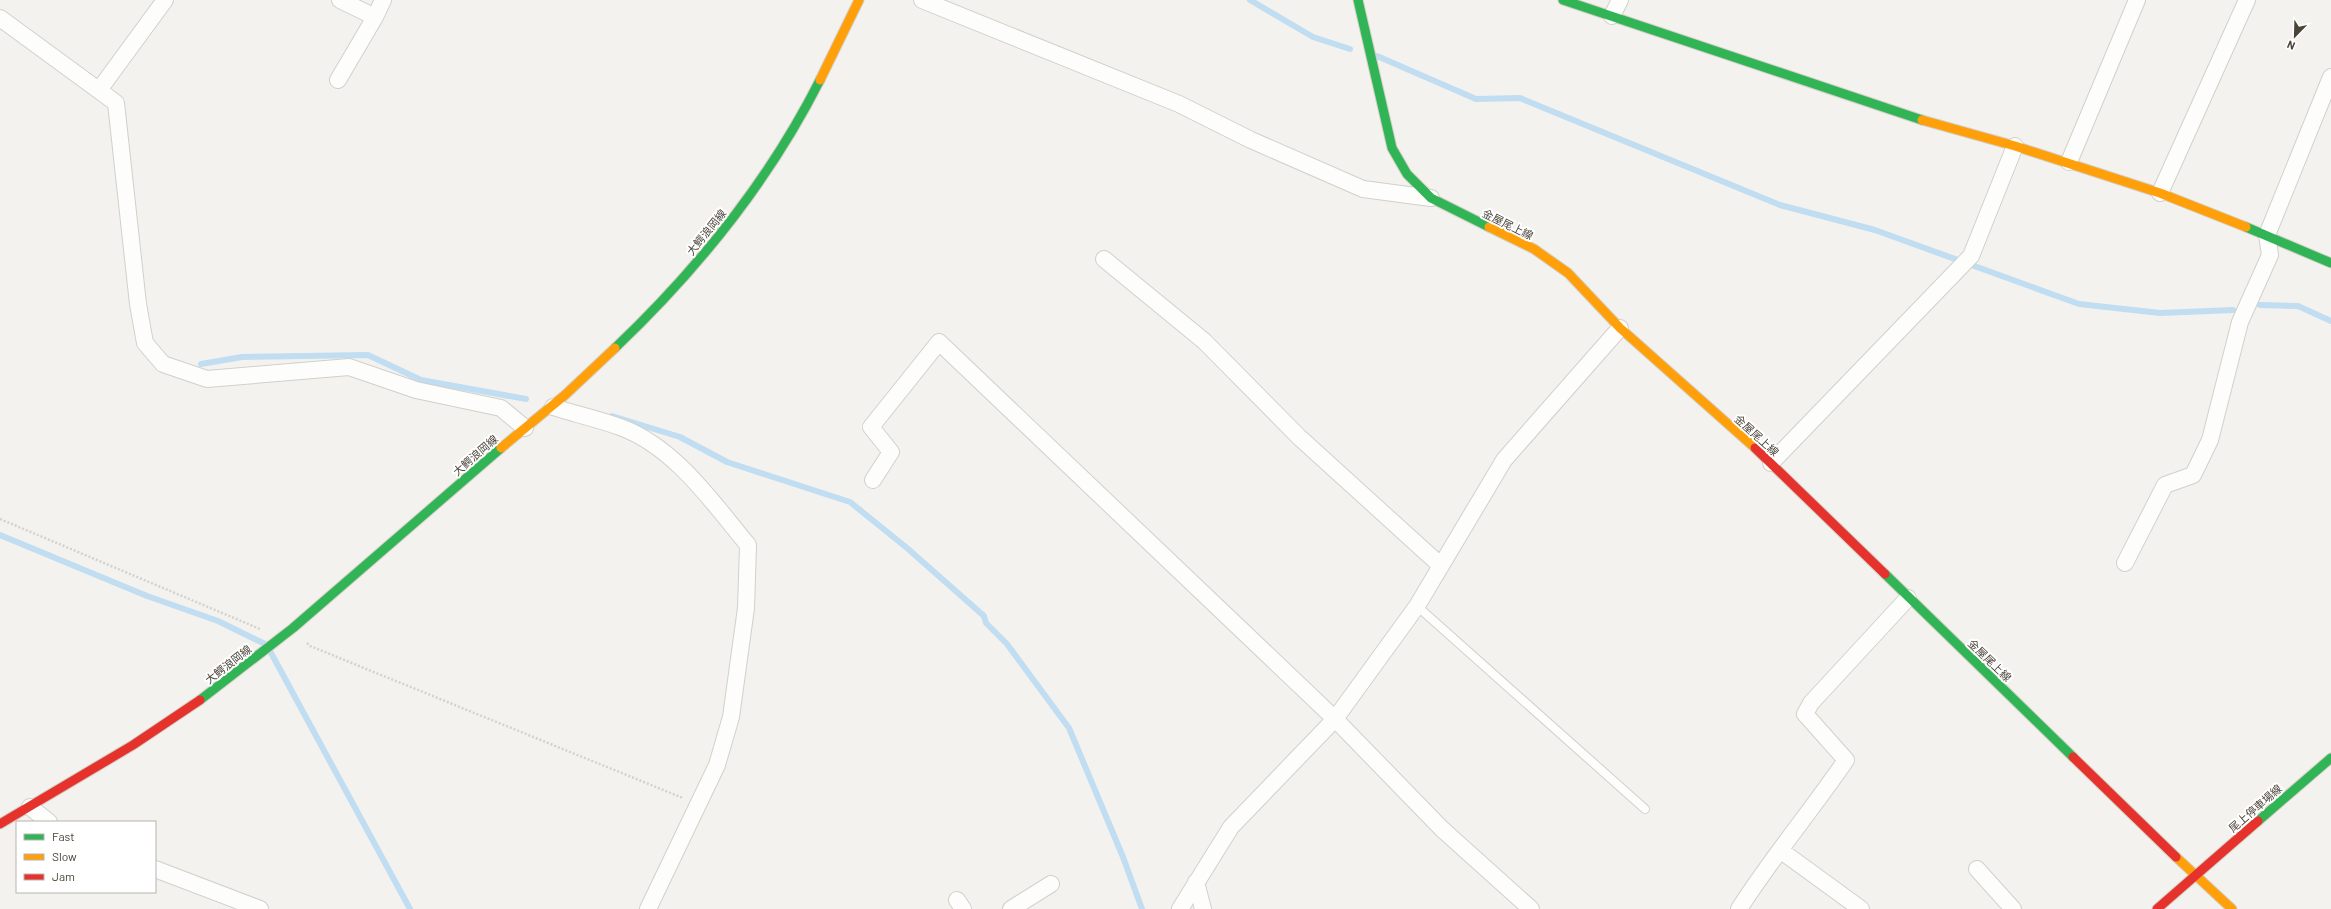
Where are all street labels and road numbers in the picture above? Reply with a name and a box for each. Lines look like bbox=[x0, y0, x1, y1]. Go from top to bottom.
street label: 金屋尾上線 bbox=[1480, 206, 1536, 242]
street label: 大鰐浪岡線 bbox=[684, 207, 728, 257]
street label: 金屋尾上線 bbox=[1732, 412, 1782, 458]
street label: 大鰐浪岡線 bbox=[450, 432, 500, 478]
street label: 金屋尾上線 bbox=[1966, 636, 2014, 684]
street label: 大鰐浪岡線 bbox=[202, 642, 254, 686]
street label: 尾上停車場線 bbox=[2226, 781, 2284, 835]

